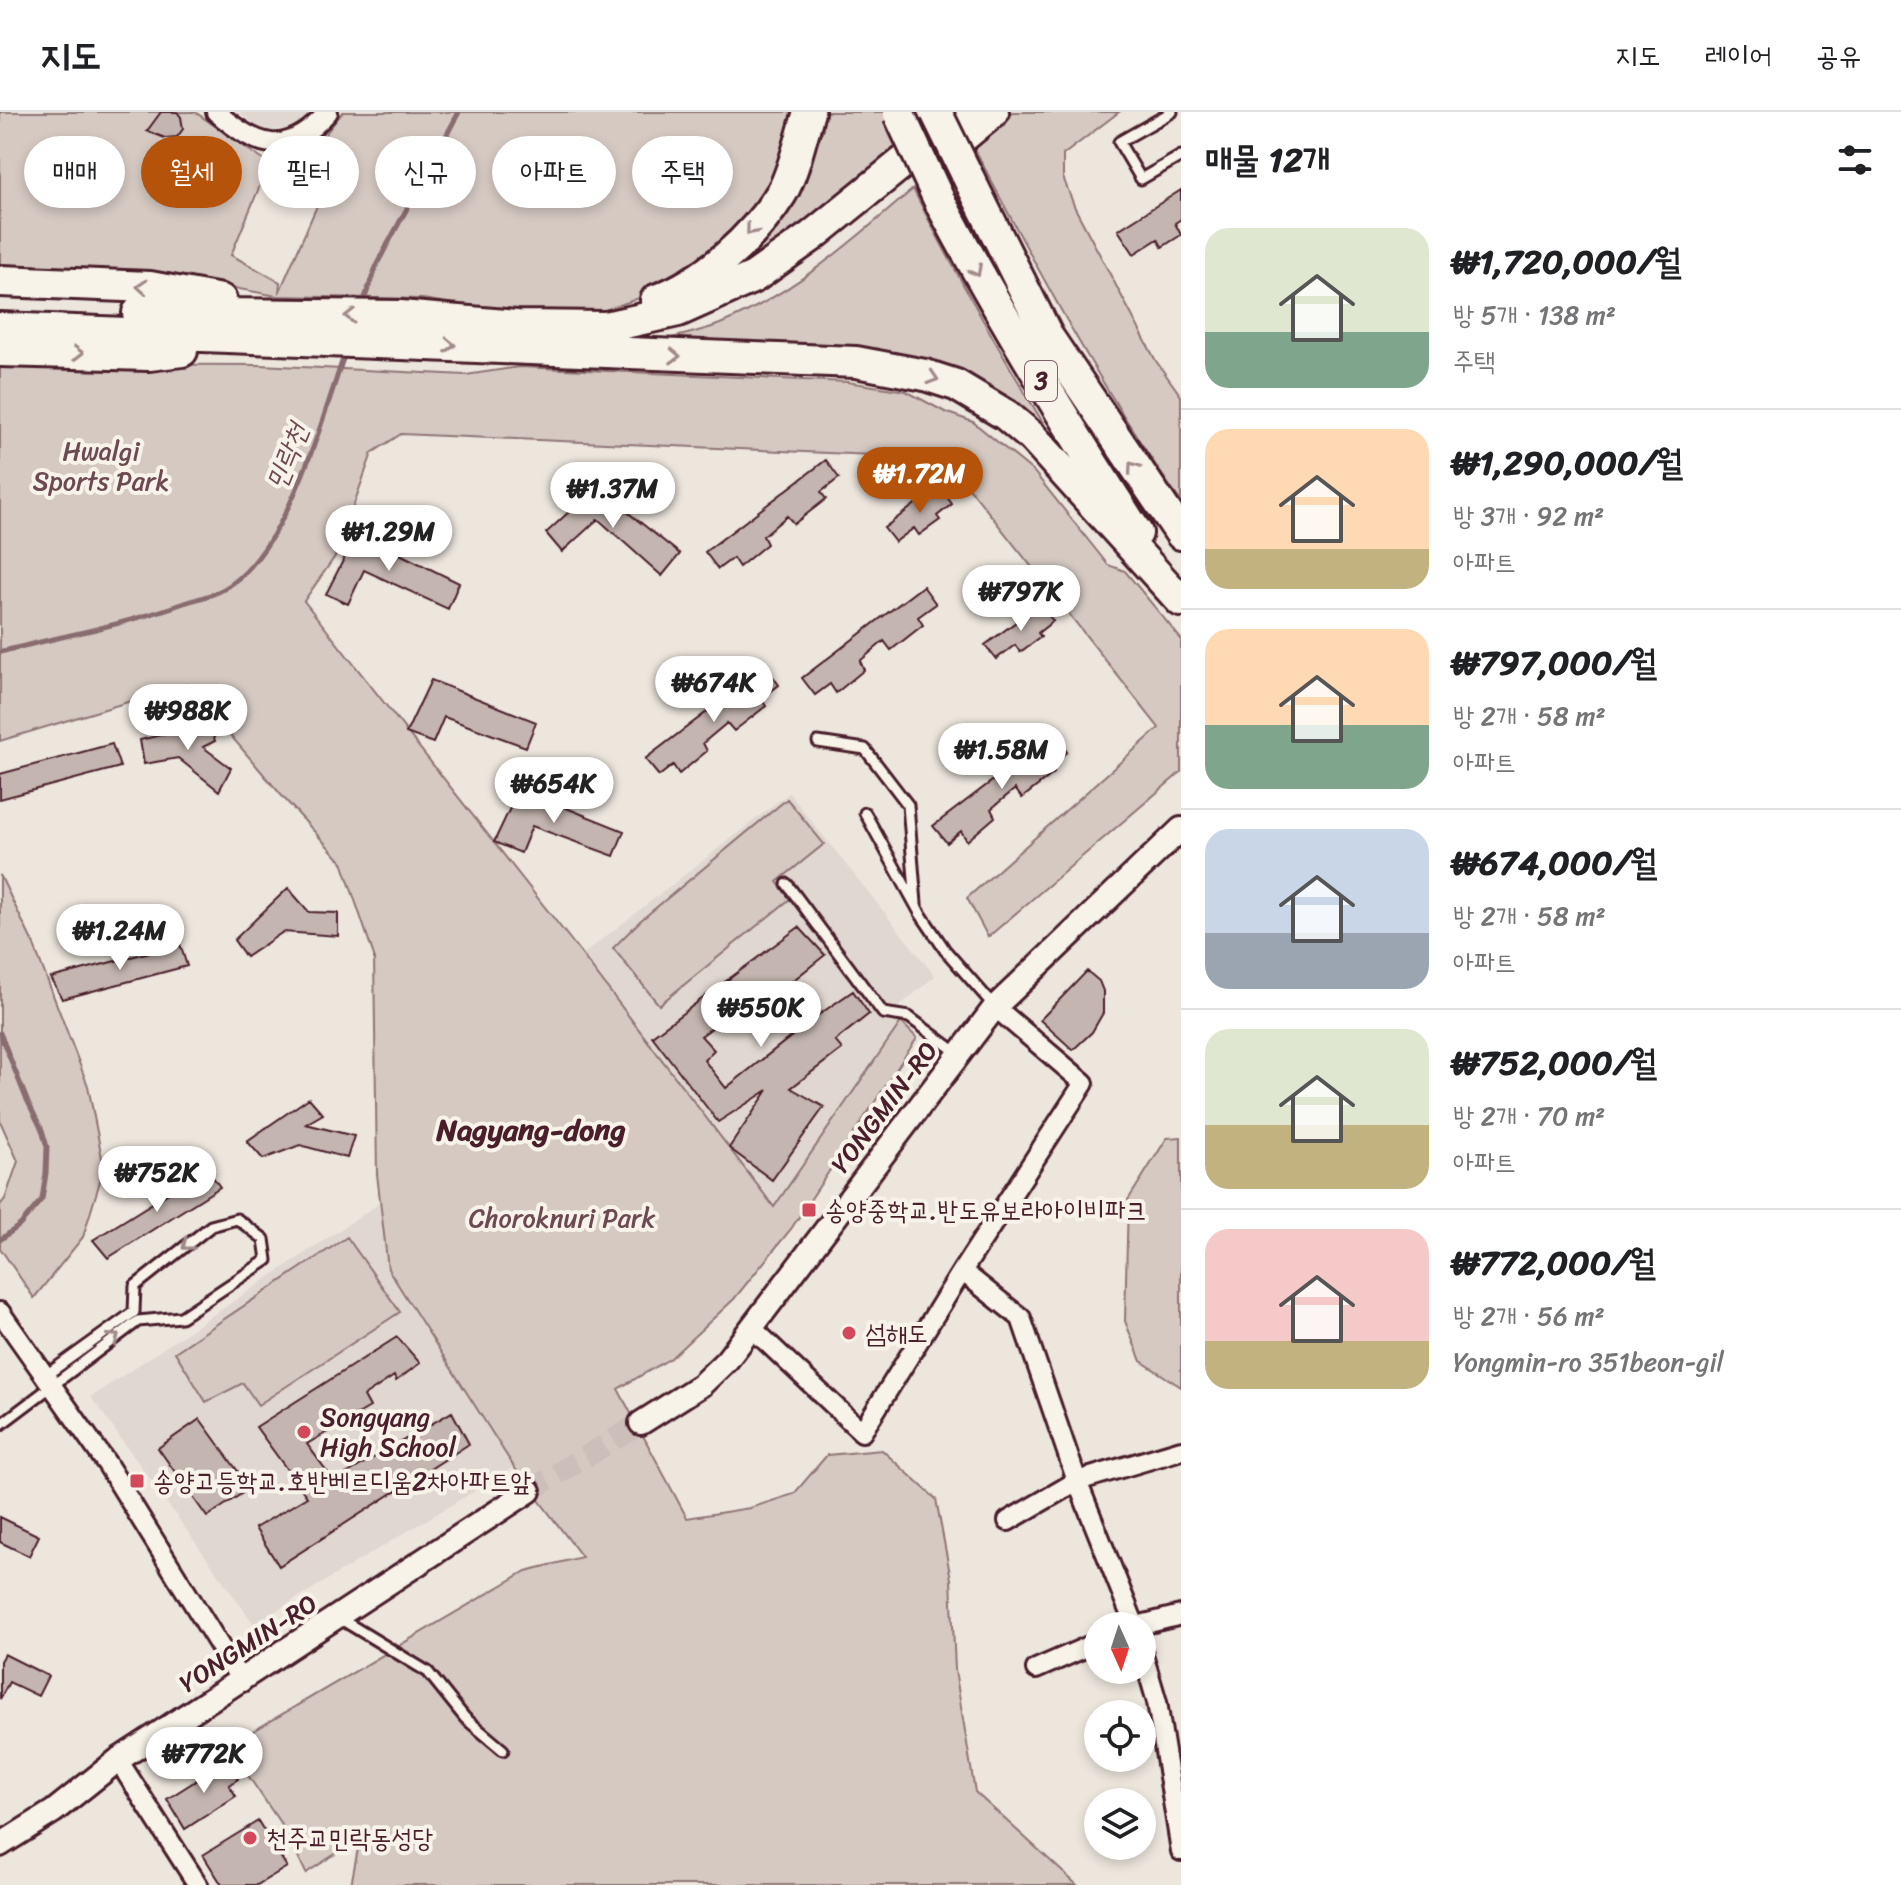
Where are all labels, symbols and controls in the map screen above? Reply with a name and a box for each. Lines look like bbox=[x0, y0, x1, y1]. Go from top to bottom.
text: 지도 bbox=[40, 22, 101, 89]
text: 지도 bbox=[1615, 31, 1660, 80]
text: 레이어 bbox=[1704, 31, 1772, 80]
text: 공유 bbox=[1816, 31, 1861, 80]
text: 매물 12개 bbox=[1205, 130, 1330, 190]
chip: 매매 bbox=[24, 136, 125, 208]
chip: 월세 bbox=[141, 136, 242, 208]
chip: 필터 bbox=[258, 136, 359, 208]
chip: 신규 bbox=[375, 136, 476, 208]
chip: 아파트 bbox=[492, 136, 616, 208]
chip: 주택 bbox=[632, 136, 733, 208]
icon: filters bbox=[1833, 138, 1877, 182]
one-way arrow bbox=[746, 221, 761, 236]
text: ₩1,720,000/월 bbox=[1453, 232, 1681, 292]
icon: home bbox=[1269, 260, 1365, 356]
one-way arrow bbox=[967, 262, 982, 277]
one-way arrow bbox=[135, 279, 148, 296]
text: 방 5개 · 138 m² bbox=[1453, 292, 1616, 338]
one-way arrow bbox=[343, 307, 356, 324]
one-way arrow bbox=[444, 336, 457, 353]
text: 주택 bbox=[1453, 338, 1495, 384]
one-way arrow bbox=[72, 344, 85, 362]
one-way arrow bbox=[669, 347, 682, 365]
road number: 3 bbox=[1025, 361, 1057, 401]
one-way arrow bbox=[925, 368, 939, 384]
water label: 민락천 bbox=[251, 413, 323, 497]
park label: Hwalgi Sports Park bbox=[33, 428, 169, 504]
text: ₩1,290,000/월 bbox=[1453, 433, 1683, 493]
pin: ₩1.72M bbox=[855, 447, 985, 515]
text: ₩1.72M bbox=[875, 450, 965, 496]
one-way arrow bbox=[1128, 461, 1143, 475]
icon: home bbox=[1269, 461, 1365, 557]
pin: ₩1.37M bbox=[548, 462, 678, 530]
text: ₩1.37M bbox=[568, 465, 658, 511]
text: 방 3개 · 92 m² bbox=[1453, 493, 1604, 539]
pin: ₩1.29M bbox=[324, 505, 454, 573]
text: ₩1.29M bbox=[343, 508, 435, 554]
text: 아파트 bbox=[1453, 539, 1516, 585]
pin: ₩797K bbox=[965, 565, 1077, 633]
text: ₩797K bbox=[980, 568, 1062, 614]
text: ₩797,000/월 bbox=[1453, 633, 1657, 693]
pin: ₩674K bbox=[658, 656, 770, 724]
text: ₩674K bbox=[673, 659, 755, 705]
icon: home bbox=[1269, 661, 1365, 757]
pin: ₩988K bbox=[132, 684, 244, 752]
text: ₩988K bbox=[146, 687, 230, 733]
text: 방 2개 · 58 m² bbox=[1453, 693, 1606, 739]
pin: ₩1.58M bbox=[937, 723, 1067, 791]
text: ₩1.58M bbox=[956, 726, 1048, 772]
text: 아파트 bbox=[1453, 739, 1516, 785]
pin: ₩654K bbox=[498, 757, 610, 825]
text: ₩654K bbox=[513, 760, 595, 806]
text: ₩674,000/월 bbox=[1453, 833, 1657, 893]
icon: home bbox=[1269, 861, 1365, 957]
text: 방 2개 · 58 m² bbox=[1453, 893, 1606, 939]
pin: ₩1.24M bbox=[55, 904, 185, 972]
text: ₩1.24M bbox=[74, 907, 166, 953]
text: 아파트 bbox=[1453, 939, 1516, 985]
pin: ₩550K bbox=[705, 981, 817, 1049]
text: ₩550K bbox=[719, 984, 803, 1030]
street label: YONGMIN-RO bbox=[818, 1030, 950, 1184]
text: ₩752,000/월 bbox=[1453, 1033, 1657, 1093]
icon: home bbox=[1269, 1061, 1365, 1157]
text: 방 2개 · 70 m² bbox=[1453, 1093, 1605, 1139]
district label: Nagyang-dong bbox=[435, 1103, 626, 1157]
text: 아파트 bbox=[1453, 1139, 1516, 1185]
pin: ₩752K bbox=[101, 1146, 213, 1214]
text: ₩752K bbox=[116, 1149, 198, 1195]
place label: 송양중학교.반도유보라아이비파크 bbox=[825, 1187, 1147, 1233]
park label: Choroknuri Park bbox=[469, 1195, 655, 1241]
marker: 송양중학교.반도유보라아이비파크 bbox=[800, 1201, 818, 1219]
text: ₩772,000/월 bbox=[1453, 1233, 1656, 1293]
one-way arrow bbox=[182, 1235, 196, 1250]
icon: home bbox=[1269, 1261, 1365, 1357]
text: 방 2개 · 56 m² bbox=[1453, 1293, 1605, 1339]
place label: 섬해도 bbox=[865, 1310, 928, 1356]
marker: 섬해도 bbox=[840, 1324, 858, 1342]
one-way arrow bbox=[105, 1334, 120, 1348]
text: Yongmin-ro 351beon-gil bbox=[1453, 1339, 1724, 1385]
place label: Songyang High School bbox=[320, 1394, 456, 1470]
marker: Songyang High School bbox=[295, 1423, 313, 1441]
place label: 송양고등학교.호반베르디움2차아파트앞 bbox=[153, 1458, 532, 1504]
marker: 송양고등학교.호반베르디움2차아파트앞 bbox=[128, 1472, 146, 1490]
street label: YONGMIN-RO bbox=[169, 1581, 327, 1705]
north arrow bbox=[1084, 1612, 1156, 1684]
map controls bbox=[1084, 1612, 1156, 1860]
button: locate bbox=[1084, 1700, 1156, 1772]
pin: ₩772K bbox=[148, 1727, 260, 1795]
text: ₩772K bbox=[164, 1730, 244, 1776]
button: layers bbox=[1084, 1788, 1156, 1860]
place label: 천주교민락동성당 bbox=[266, 1815, 433, 1861]
marker: 천주교민락동성당 bbox=[241, 1829, 259, 1847]

